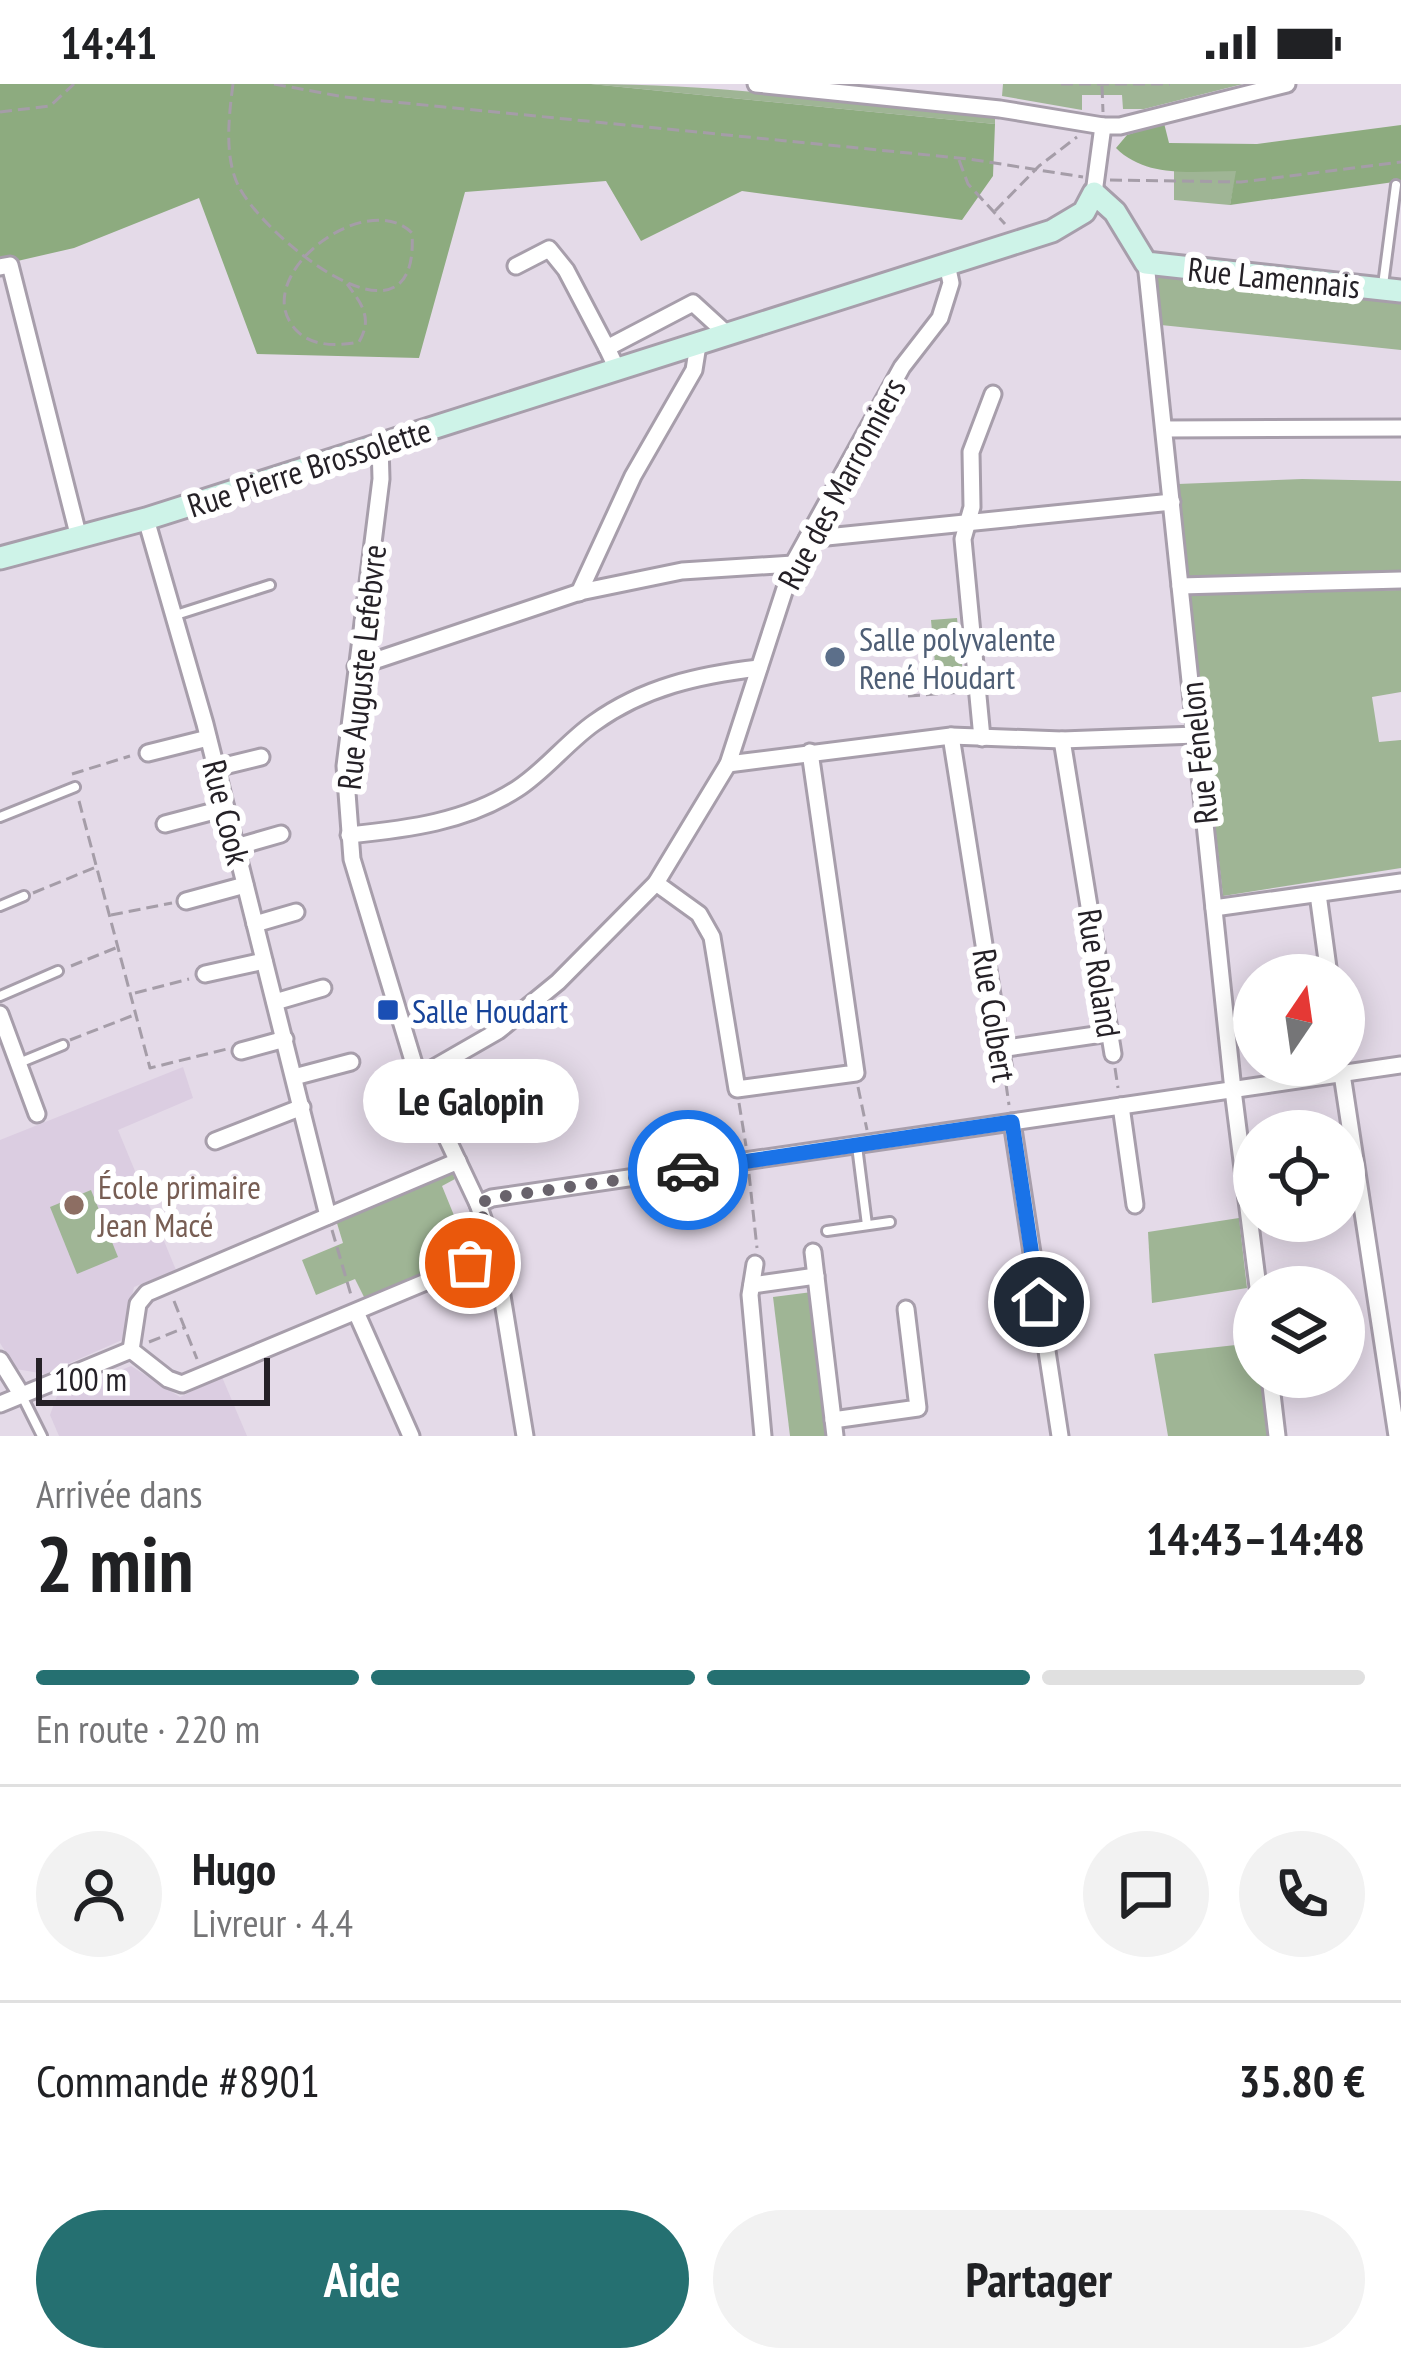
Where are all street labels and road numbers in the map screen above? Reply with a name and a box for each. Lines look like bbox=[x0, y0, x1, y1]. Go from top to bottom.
street label: Rue Lamennais bbox=[1186, 247, 1362, 307]
street label: Rue des Marronniers bbox=[767, 370, 915, 596]
street label: Rue Pierre Brossolette bbox=[182, 407, 436, 527]
street label: Rue Auguste Lefebvre bbox=[327, 542, 395, 792]
street label: Rue Fénelon bbox=[1169, 680, 1227, 826]
street label: Rue Cook bbox=[193, 755, 261, 869]
street label: Rue Roland bbox=[1069, 906, 1131, 1040]
street label: Rue Colbert bbox=[963, 946, 1027, 1084]

